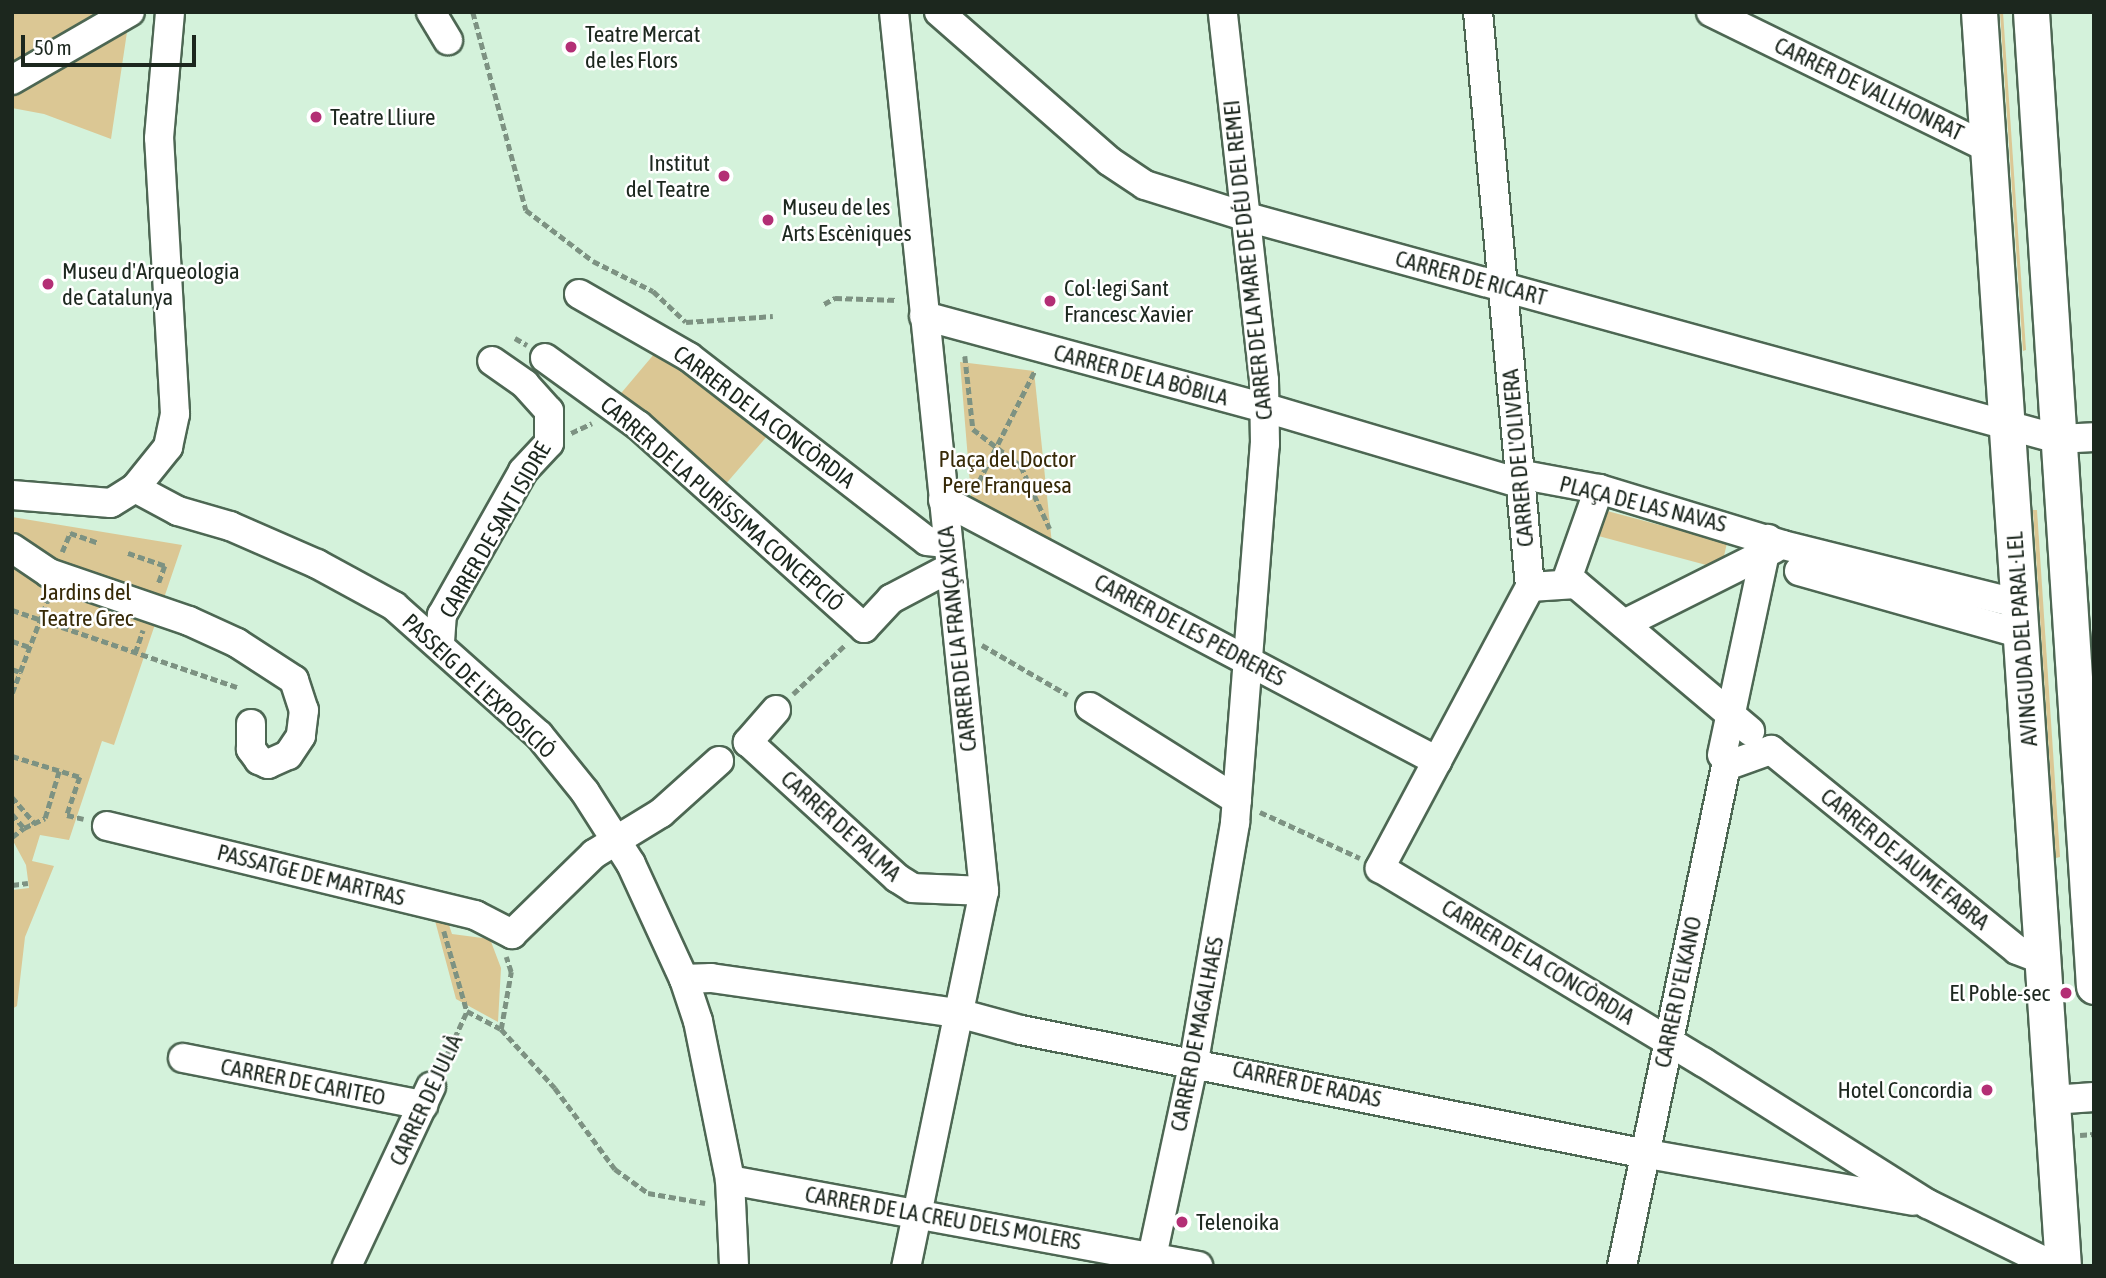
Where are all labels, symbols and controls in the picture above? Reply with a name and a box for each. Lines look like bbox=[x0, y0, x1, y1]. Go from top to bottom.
place label: Teatre Mercat de les Flors bbox=[585, 20, 700, 74]
scale bar bbox=[24, 21, 200, 65]
street label: CARRER DE VALLHONRAT bbox=[1770, 31, 1968, 147]
text: 50 m bbox=[34, 35, 72, 59]
marker: Teatre Mercat de les Flors bbox=[563, 39, 579, 55]
street label: CARRER DE LA MARE DE DÉU DEL REMEI bbox=[1217, 99, 1279, 421]
place label: Teatre Lliure bbox=[330, 103, 435, 131]
marker: Teatre Lliure bbox=[308, 109, 324, 125]
place label: Institut del Teatre bbox=[626, 149, 710, 203]
marker: Institut del Teatre bbox=[716, 168, 732, 184]
place label: Museu de les Arts Escèniques bbox=[782, 193, 912, 247]
marker: Museu de les Arts Escèniques bbox=[760, 212, 776, 228]
street label: CARRER DE RICART bbox=[1392, 245, 1550, 311]
place label: Museu d'Arqueologia de Catalunya bbox=[62, 257, 240, 311]
place label: Col·legi Sant Francesc Xavier bbox=[1064, 274, 1193, 328]
marker: Museu d'Arqueologia de Catalunya bbox=[40, 276, 56, 292]
marker: Col·legi Sant Francesc Xavier bbox=[1042, 293, 1058, 309]
street label: CARRER DE LA BÒBILA bbox=[1051, 338, 1231, 412]
street label: CARRER DE LA CONCÒRDIA bbox=[668, 340, 860, 494]
street label: CARRER DE L'OLIVERA bbox=[1496, 368, 1540, 548]
street label: CARRER DE LA PURÍSSIMA CONCEPCIÓ bbox=[595, 391, 849, 617]
street label: CARRER DE SANT ISIDRE bbox=[433, 437, 557, 623]
park label: Plaça del Doctor Pere Franquesa bbox=[938, 445, 1076, 499]
street label: PLAÇA DE LAS NAVAS bbox=[1557, 470, 1729, 538]
street label: CARRER DE LA FRANÇA XICA bbox=[931, 525, 983, 753]
street label: AVINGUDA DEL PARAL·LEL bbox=[2001, 531, 2043, 747]
street label: CARRER DE LES PEDRERES bbox=[1090, 568, 1290, 692]
park label: Jardins del Teatre Grec bbox=[39, 578, 133, 632]
street label: PASSEIG DE L'EXPOSICIÓ bbox=[397, 608, 561, 764]
street label: CARRER DE PALMA bbox=[775, 765, 907, 887]
street label: CARRER DE JAUME FABRA bbox=[1815, 782, 1995, 936]
street label: PASSATGE DE MARTRAS bbox=[214, 838, 408, 912]
street label: CARRER DE LA CONCÒRDIA bbox=[1437, 894, 1639, 1030]
street label: CARRER D'ELKANO bbox=[1648, 914, 1708, 1070]
street label: CARRER DE MAGALHAES bbox=[1165, 934, 1229, 1134]
place label: El Poble-sec bbox=[1949, 979, 2050, 1007]
marker: El Poble-sec bbox=[2056, 983, 2076, 1003]
street label: CARRER DE JULIÀ bbox=[384, 1030, 468, 1170]
street label: CARRER DE CARITEO bbox=[218, 1053, 388, 1111]
street label: CARRER DE RADAS bbox=[1230, 1055, 1384, 1113]
place label: Hotel Concordia bbox=[1837, 1076, 1973, 1104]
marker: Hotel Concordia bbox=[1979, 1082, 1995, 1098]
street label: CARRER DE LA CREU DELS MOLERS bbox=[803, 1180, 1083, 1256]
place label: Telenoika bbox=[1196, 1208, 1280, 1236]
marker: Telenoika bbox=[1174, 1214, 1190, 1230]

